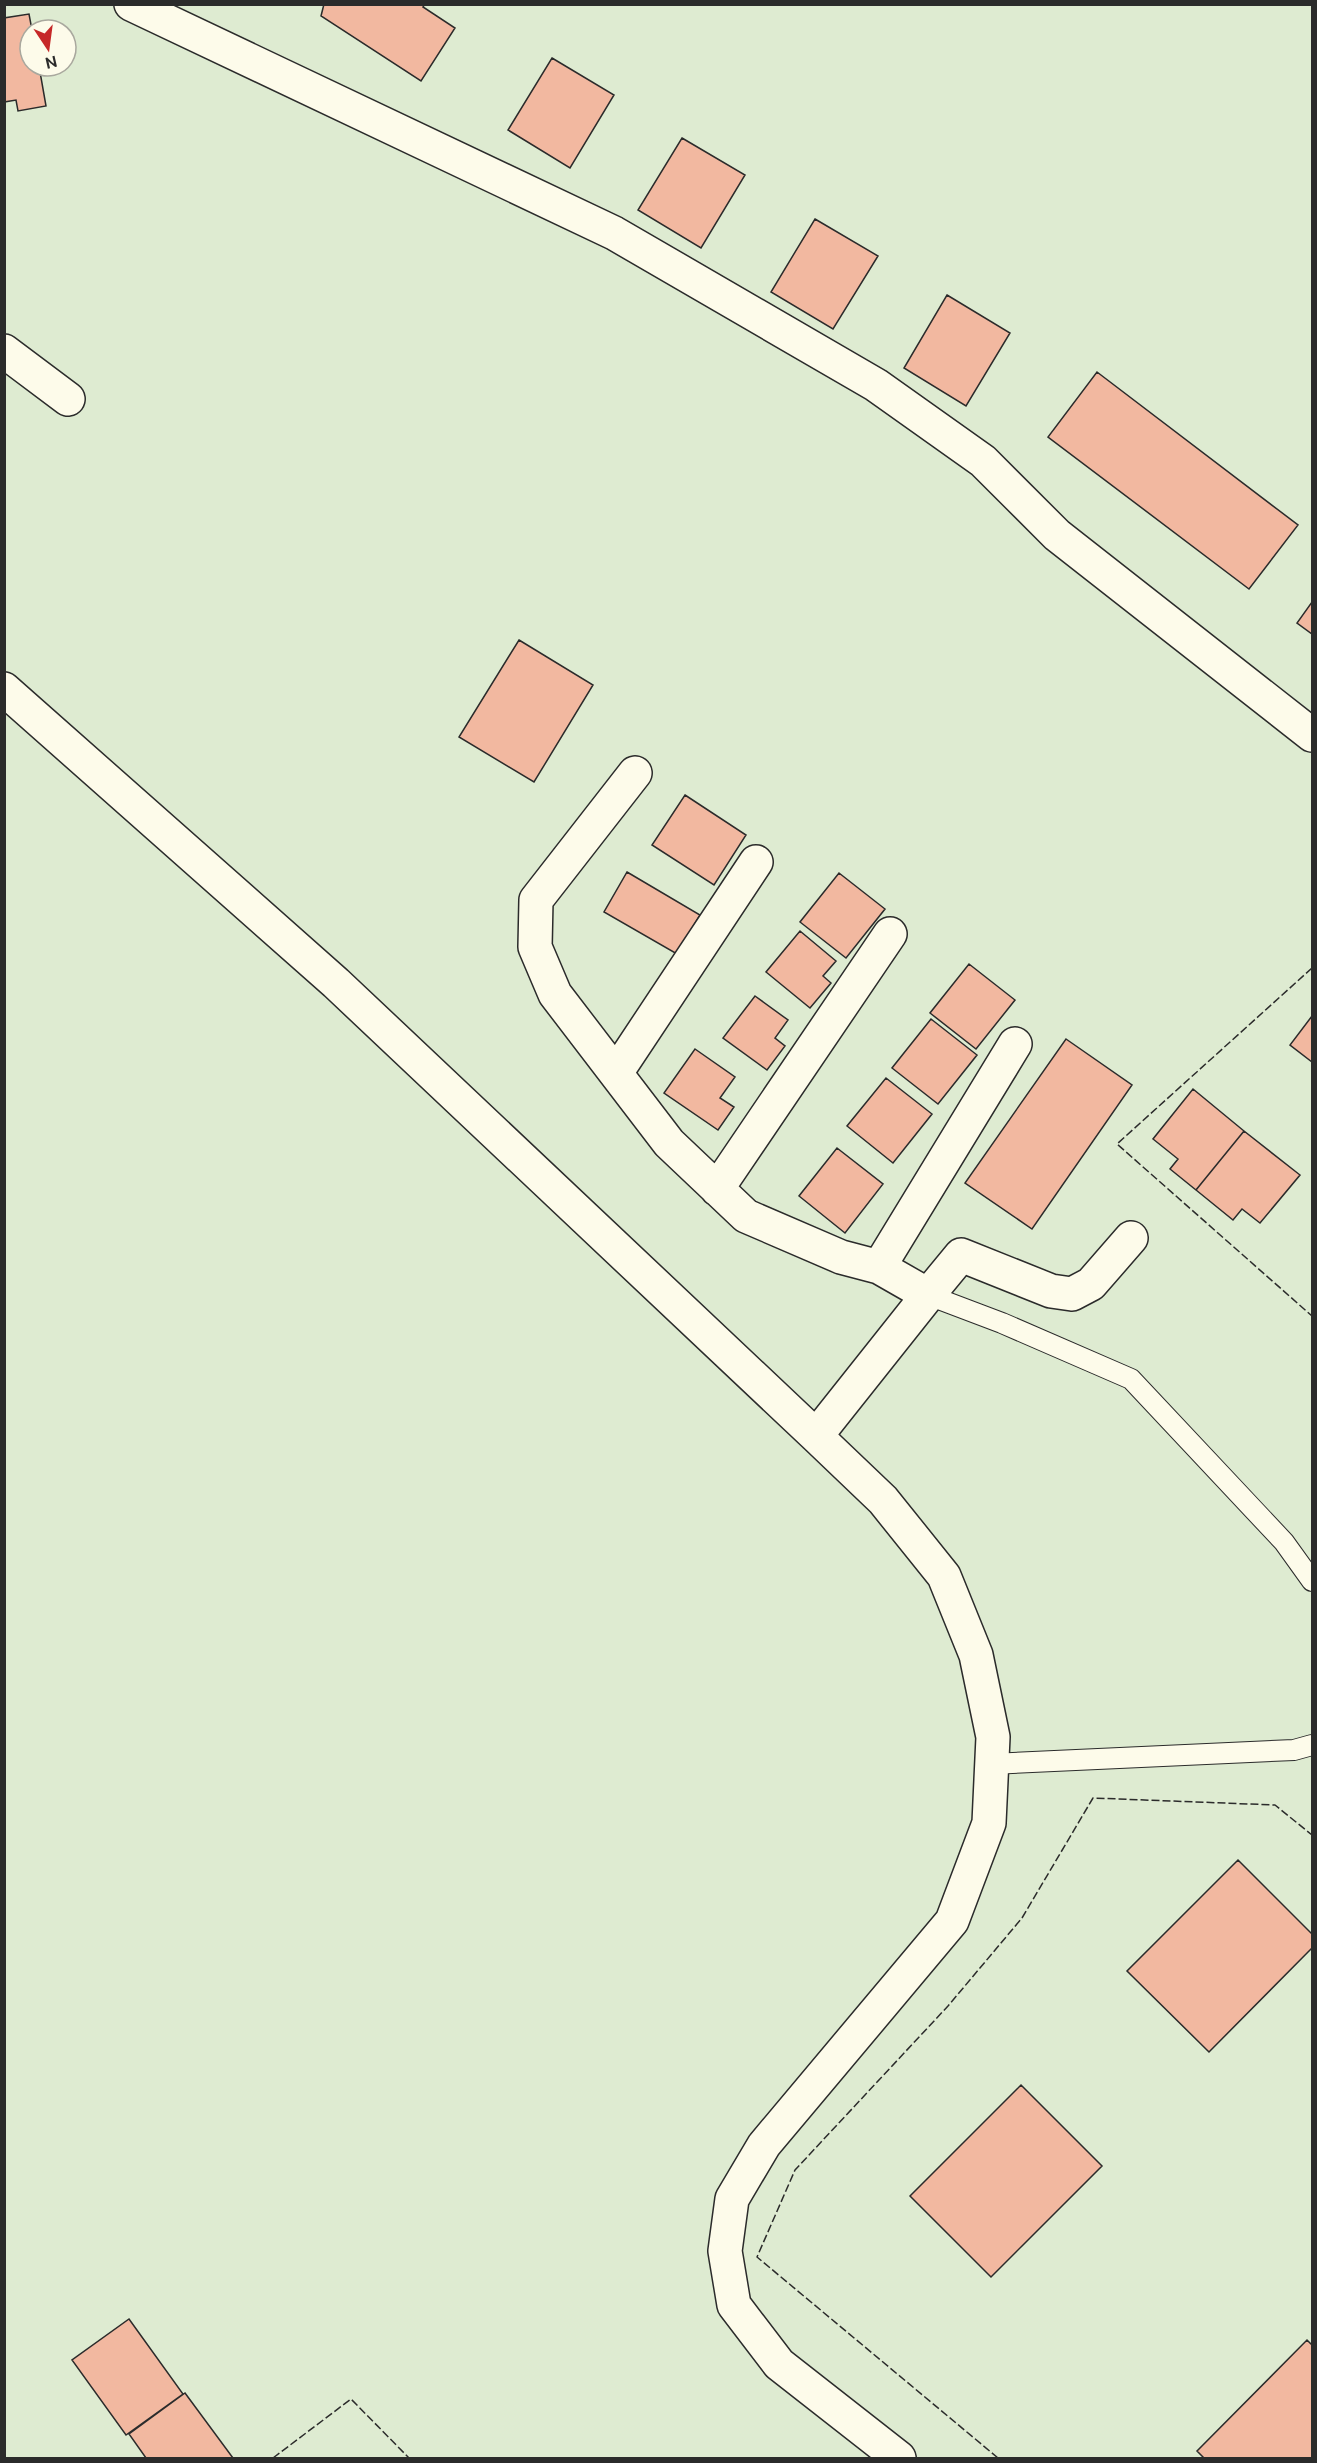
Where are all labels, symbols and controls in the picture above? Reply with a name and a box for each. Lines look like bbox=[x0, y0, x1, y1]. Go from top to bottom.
north arrow bbox=[18, 18, 78, 78]
text: N bbox=[44, 53, 59, 73]

